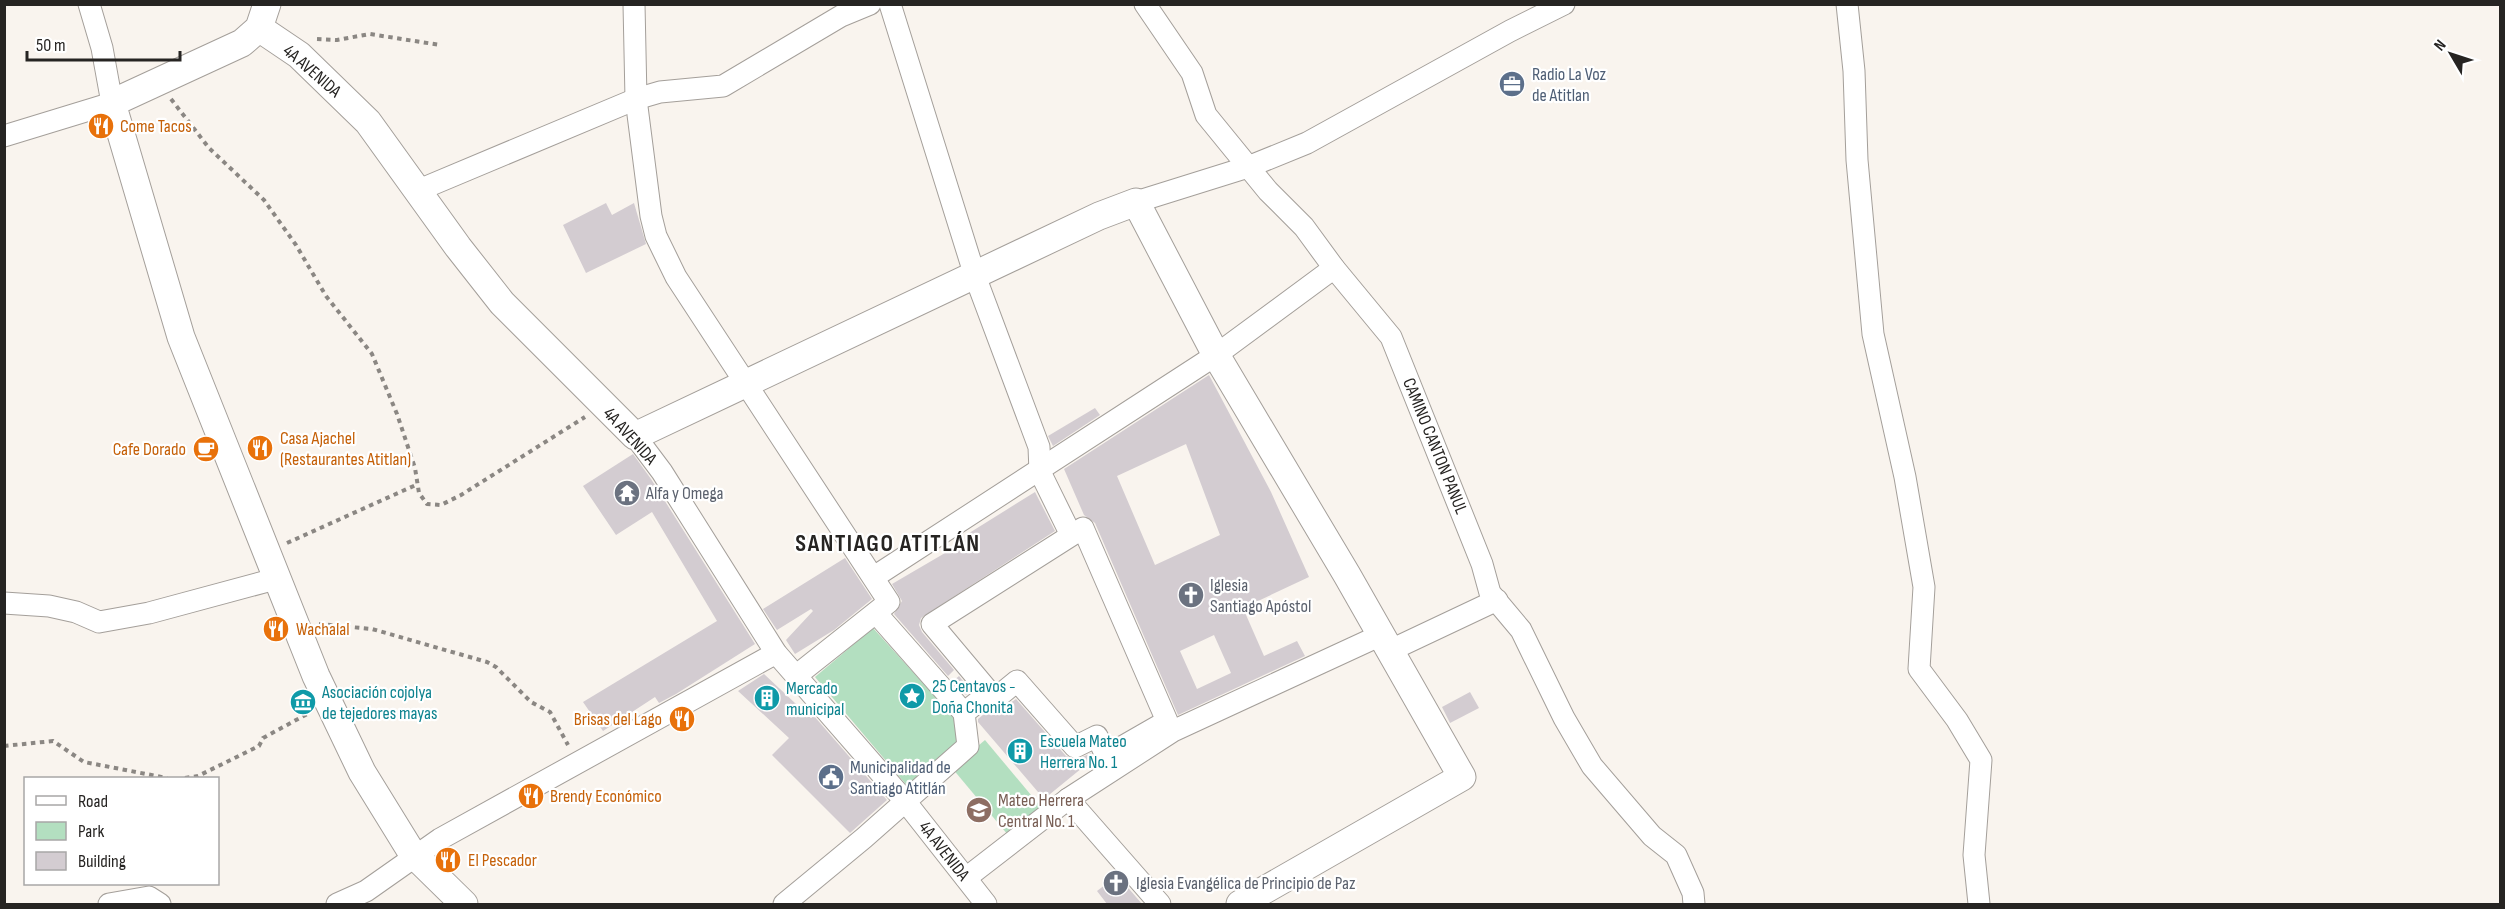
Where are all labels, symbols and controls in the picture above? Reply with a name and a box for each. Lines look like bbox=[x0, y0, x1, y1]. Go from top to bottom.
scale bar bbox=[27, 24, 180, 62]
north arrow bbox=[2421, 24, 2481, 84]
text: 50 m bbox=[36, 35, 66, 56]
text: N bbox=[2430, 36, 2451, 55]
street label: 4A AVENIDA bbox=[279, 40, 345, 102]
place label: Radio La Voz de Atitlan bbox=[1532, 64, 1607, 106]
office icon: Radio La Voz de Atitlan bbox=[1497, 69, 1527, 99]
restaurant icon: Come Tacos bbox=[86, 111, 116, 141]
place label: Come Tacos bbox=[120, 116, 192, 137]
street label: CAMINO CANTON PANUL bbox=[1398, 375, 1472, 517]
street label: 4A AVENIDA bbox=[599, 403, 661, 469]
place label: Casa Ajachel (Restaurantes Atitlan) bbox=[280, 428, 411, 470]
restaurant icon: Casa Ajachel (Restaurantes Atitlan) bbox=[245, 433, 275, 463]
cafe icon: Cafe Dorado bbox=[191, 434, 221, 464]
place label: Cafe Dorado bbox=[113, 439, 186, 460]
temple icon: Alfa y Omega bbox=[612, 478, 642, 508]
place label: Alfa y Omega bbox=[645, 483, 724, 504]
district label: SANTIAGO ATITLÁN bbox=[795, 529, 981, 558]
place label: Iglesia Santiago Apóstol bbox=[1210, 575, 1311, 617]
church icon: Iglesia Santiago Apóstol bbox=[1176, 580, 1206, 610]
restaurant icon: Wachalal bbox=[261, 614, 291, 644]
place label: Wachalal bbox=[296, 619, 350, 640]
place label: 25 Centavos - Doña Chonita bbox=[932, 676, 1016, 718]
place label: Mercado municipal bbox=[786, 678, 844, 720]
place icon: 25 Centavos - Doña Chonita bbox=[897, 681, 927, 711]
place label: Asociación cojolya de tejedores mayas bbox=[321, 682, 437, 724]
building icon: Mercado municipal bbox=[752, 683, 782, 713]
museum icon: Asociación cojolya de tejedores mayas bbox=[288, 687, 318, 717]
restaurant icon: Brisas del Lago bbox=[667, 704, 697, 734]
place label: Brisas del Lago bbox=[574, 709, 662, 730]
place label: Escuela Mateo Herrera No. 1 bbox=[1040, 731, 1127, 773]
building icon: Escuela Mateo Herrera No. 1 bbox=[1005, 736, 1035, 766]
place label: Municipalidad de Santiago Atitlán bbox=[850, 757, 951, 799]
public building icon: Municipalidad de Santiago Atitlán bbox=[816, 762, 846, 792]
legend bbox=[24, 777, 219, 885]
restaurant icon: Brendy Económico bbox=[516, 781, 546, 811]
place label: Brendy Económico bbox=[550, 786, 662, 807]
place label: Mateo Herrera Central No. 1 bbox=[998, 790, 1084, 832]
text: Road bbox=[78, 791, 108, 812]
school or university icon: Mateo Herrera Central No. 1 bbox=[964, 795, 994, 825]
street label: 4A AVENIDA bbox=[914, 817, 974, 885]
text: Park bbox=[78, 821, 104, 842]
restaurant icon: El Pescador bbox=[433, 845, 463, 875]
place label: El Pescador bbox=[468, 850, 537, 871]
text: Building bbox=[78, 851, 126, 872]
church icon: Iglesia Evangélica de Principio de Paz bbox=[1101, 868, 1131, 898]
place label: Iglesia Evangélica de Principio de Paz bbox=[1136, 873, 1356, 894]

